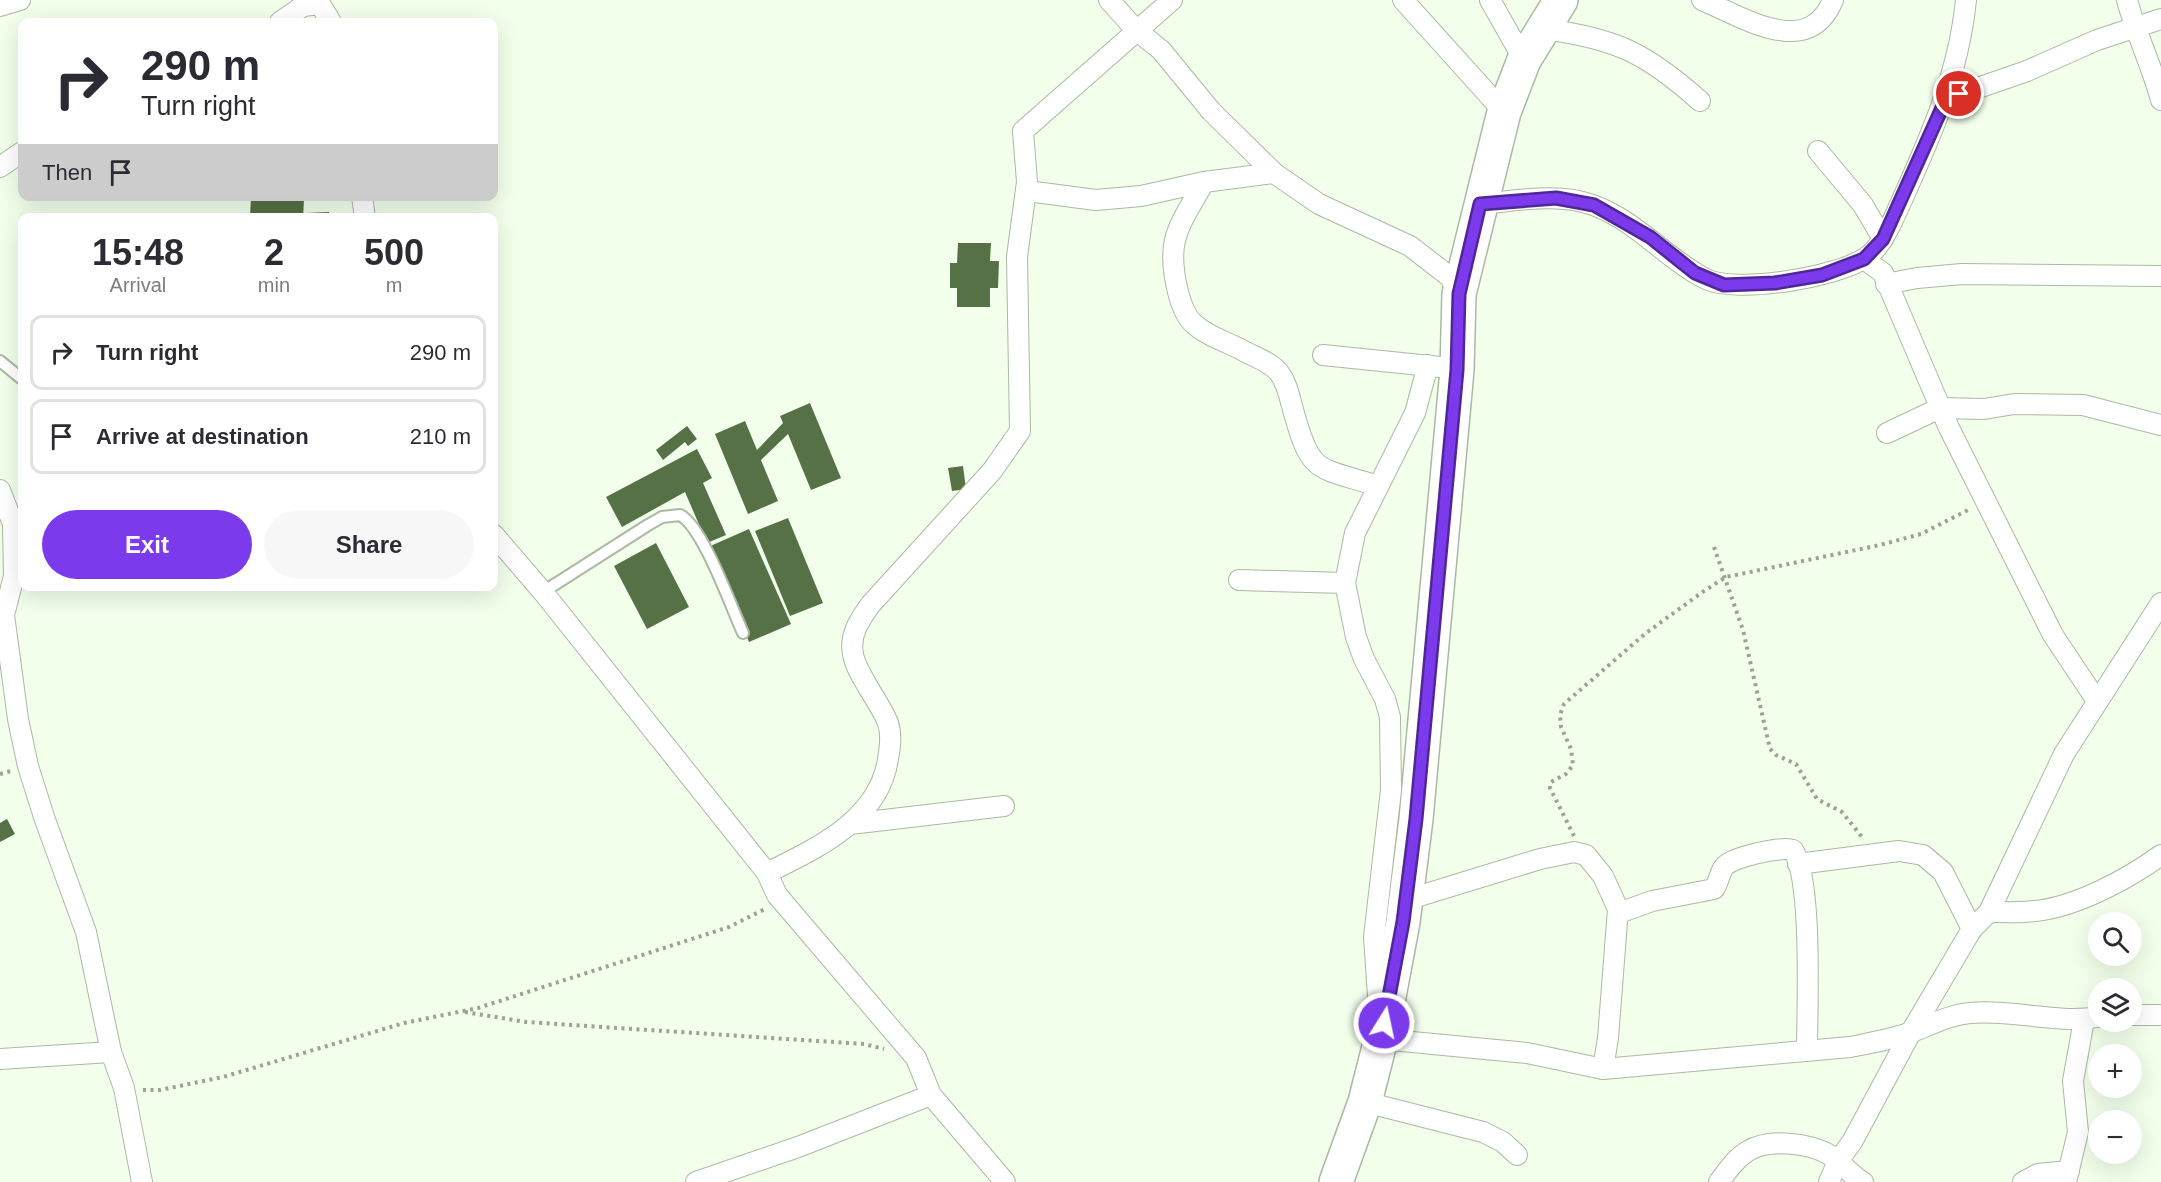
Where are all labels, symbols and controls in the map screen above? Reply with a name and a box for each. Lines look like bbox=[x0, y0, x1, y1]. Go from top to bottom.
icon: right bbox=[42, 42, 120, 120]
text: 290 m bbox=[141, 42, 260, 89]
pin bbox=[1933, 68, 1984, 119]
icon: arrive bbox=[1942, 77, 1975, 110]
text: Turn right bbox=[141, 91, 256, 121]
icon: arrive bbox=[104, 156, 137, 189]
text: Then bbox=[42, 160, 92, 185]
text: 15:48 bbox=[92, 232, 184, 273]
text: 2 bbox=[264, 232, 284, 273]
text: 500 bbox=[364, 232, 424, 273]
text: Arrival bbox=[110, 274, 166, 296]
text: min bbox=[258, 274, 290, 296]
text: m bbox=[386, 274, 402, 296]
icon: right bbox=[45, 336, 78, 369]
text: Turn right bbox=[96, 340, 198, 365]
text: 290 m bbox=[410, 340, 471, 365]
icon: arrive bbox=[45, 420, 78, 453]
text: Arrive at destination bbox=[96, 424, 309, 449]
text: 210 m bbox=[410, 424, 471, 449]
button: Exit bbox=[42, 510, 252, 579]
button: Share bbox=[264, 510, 474, 579]
map controls bbox=[2088, 912, 2142, 1164]
button: search bbox=[2088, 912, 2142, 966]
button: layers bbox=[2088, 978, 2142, 1032]
position arrow bbox=[1352, 991, 1416, 1055]
button: + bbox=[2088, 1044, 2142, 1098]
button: − bbox=[2088, 1110, 2142, 1164]

